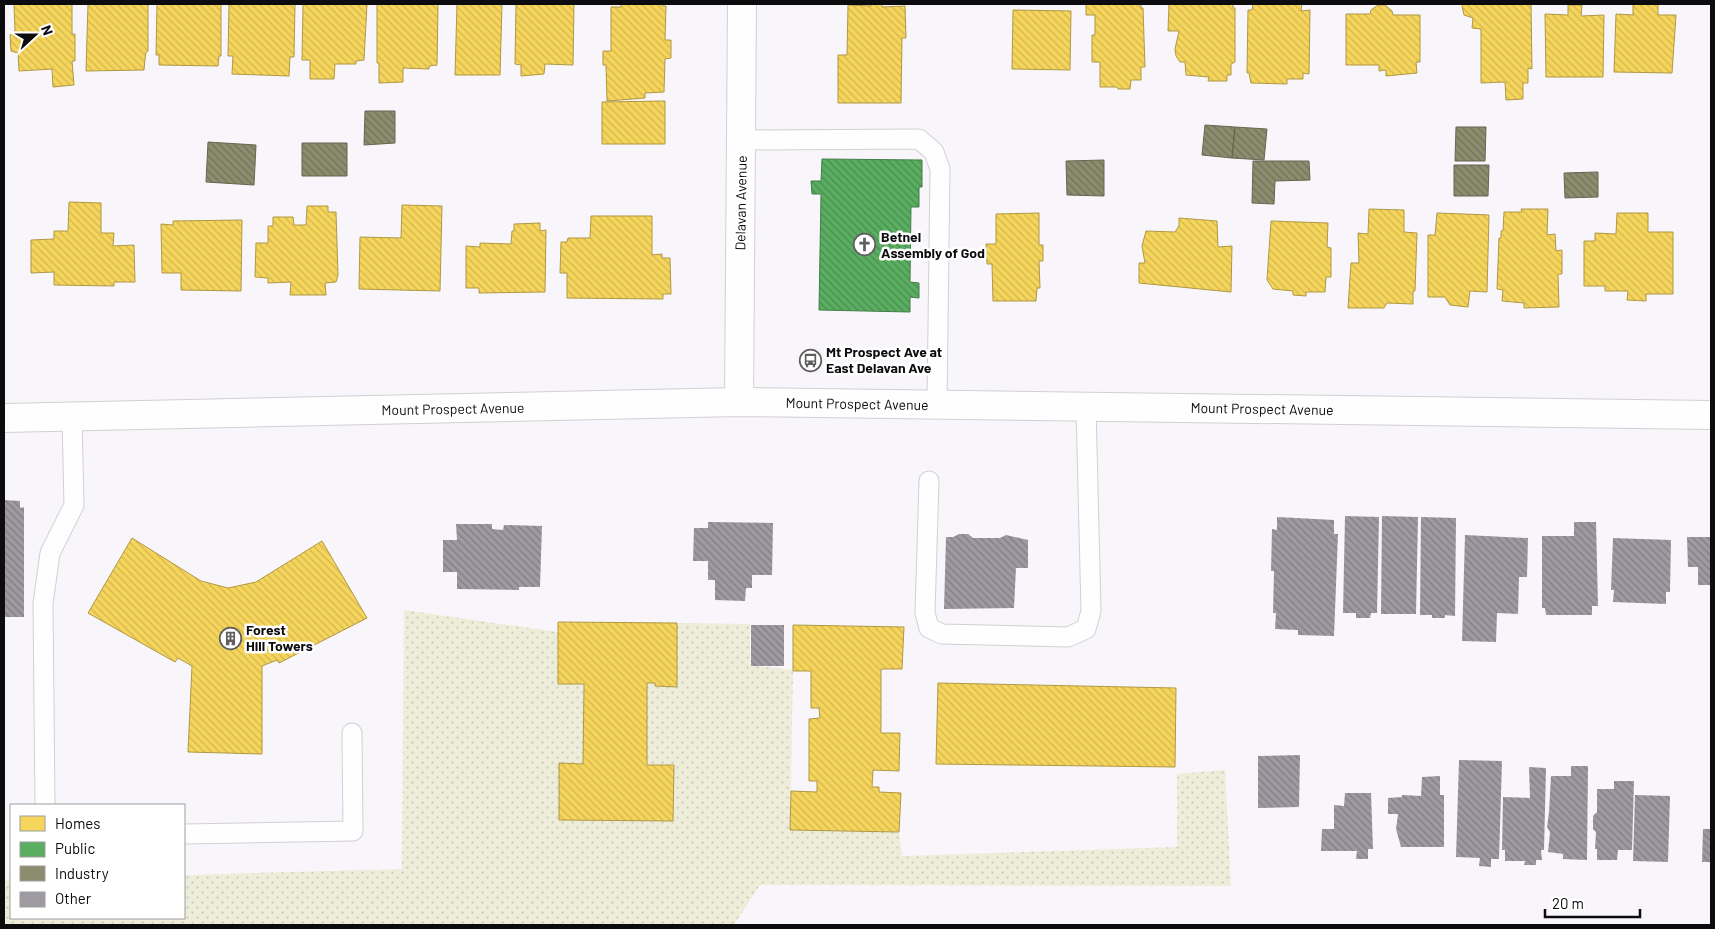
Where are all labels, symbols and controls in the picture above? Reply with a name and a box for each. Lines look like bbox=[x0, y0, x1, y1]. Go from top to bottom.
north arrow bbox=[10, 10, 60, 60]
text: N bbox=[38, 23, 57, 38]
street label: Delavan Avenue bbox=[731, 155, 750, 251]
place label: Betnel Assembly of God bbox=[881, 228, 985, 261]
church icon: Betnel Assembly of God bbox=[853, 233, 877, 257]
place label: Mt Prospect Ave at East Delavan Ave bbox=[826, 343, 942, 376]
bus stop icon: Mt Prospect Ave at East Delavan Ave bbox=[798, 348, 822, 372]
street label: Mount Prospect Avenue bbox=[785, 394, 929, 413]
street label: Mount Prospect Avenue bbox=[381, 399, 525, 418]
street label: Mount Prospect Avenue bbox=[1190, 399, 1334, 418]
place label: Forest Hill Towers bbox=[246, 621, 313, 654]
building icon: Forest Hill Towers bbox=[218, 626, 242, 650]
legend bbox=[10, 804, 185, 919]
text: Homes bbox=[55, 814, 100, 832]
text: Public bbox=[55, 839, 95, 857]
text: Industry bbox=[55, 864, 109, 882]
scale bar bbox=[1545, 886, 1640, 918]
text: Other bbox=[55, 889, 92, 907]
text: 20 m bbox=[1552, 894, 1584, 912]

